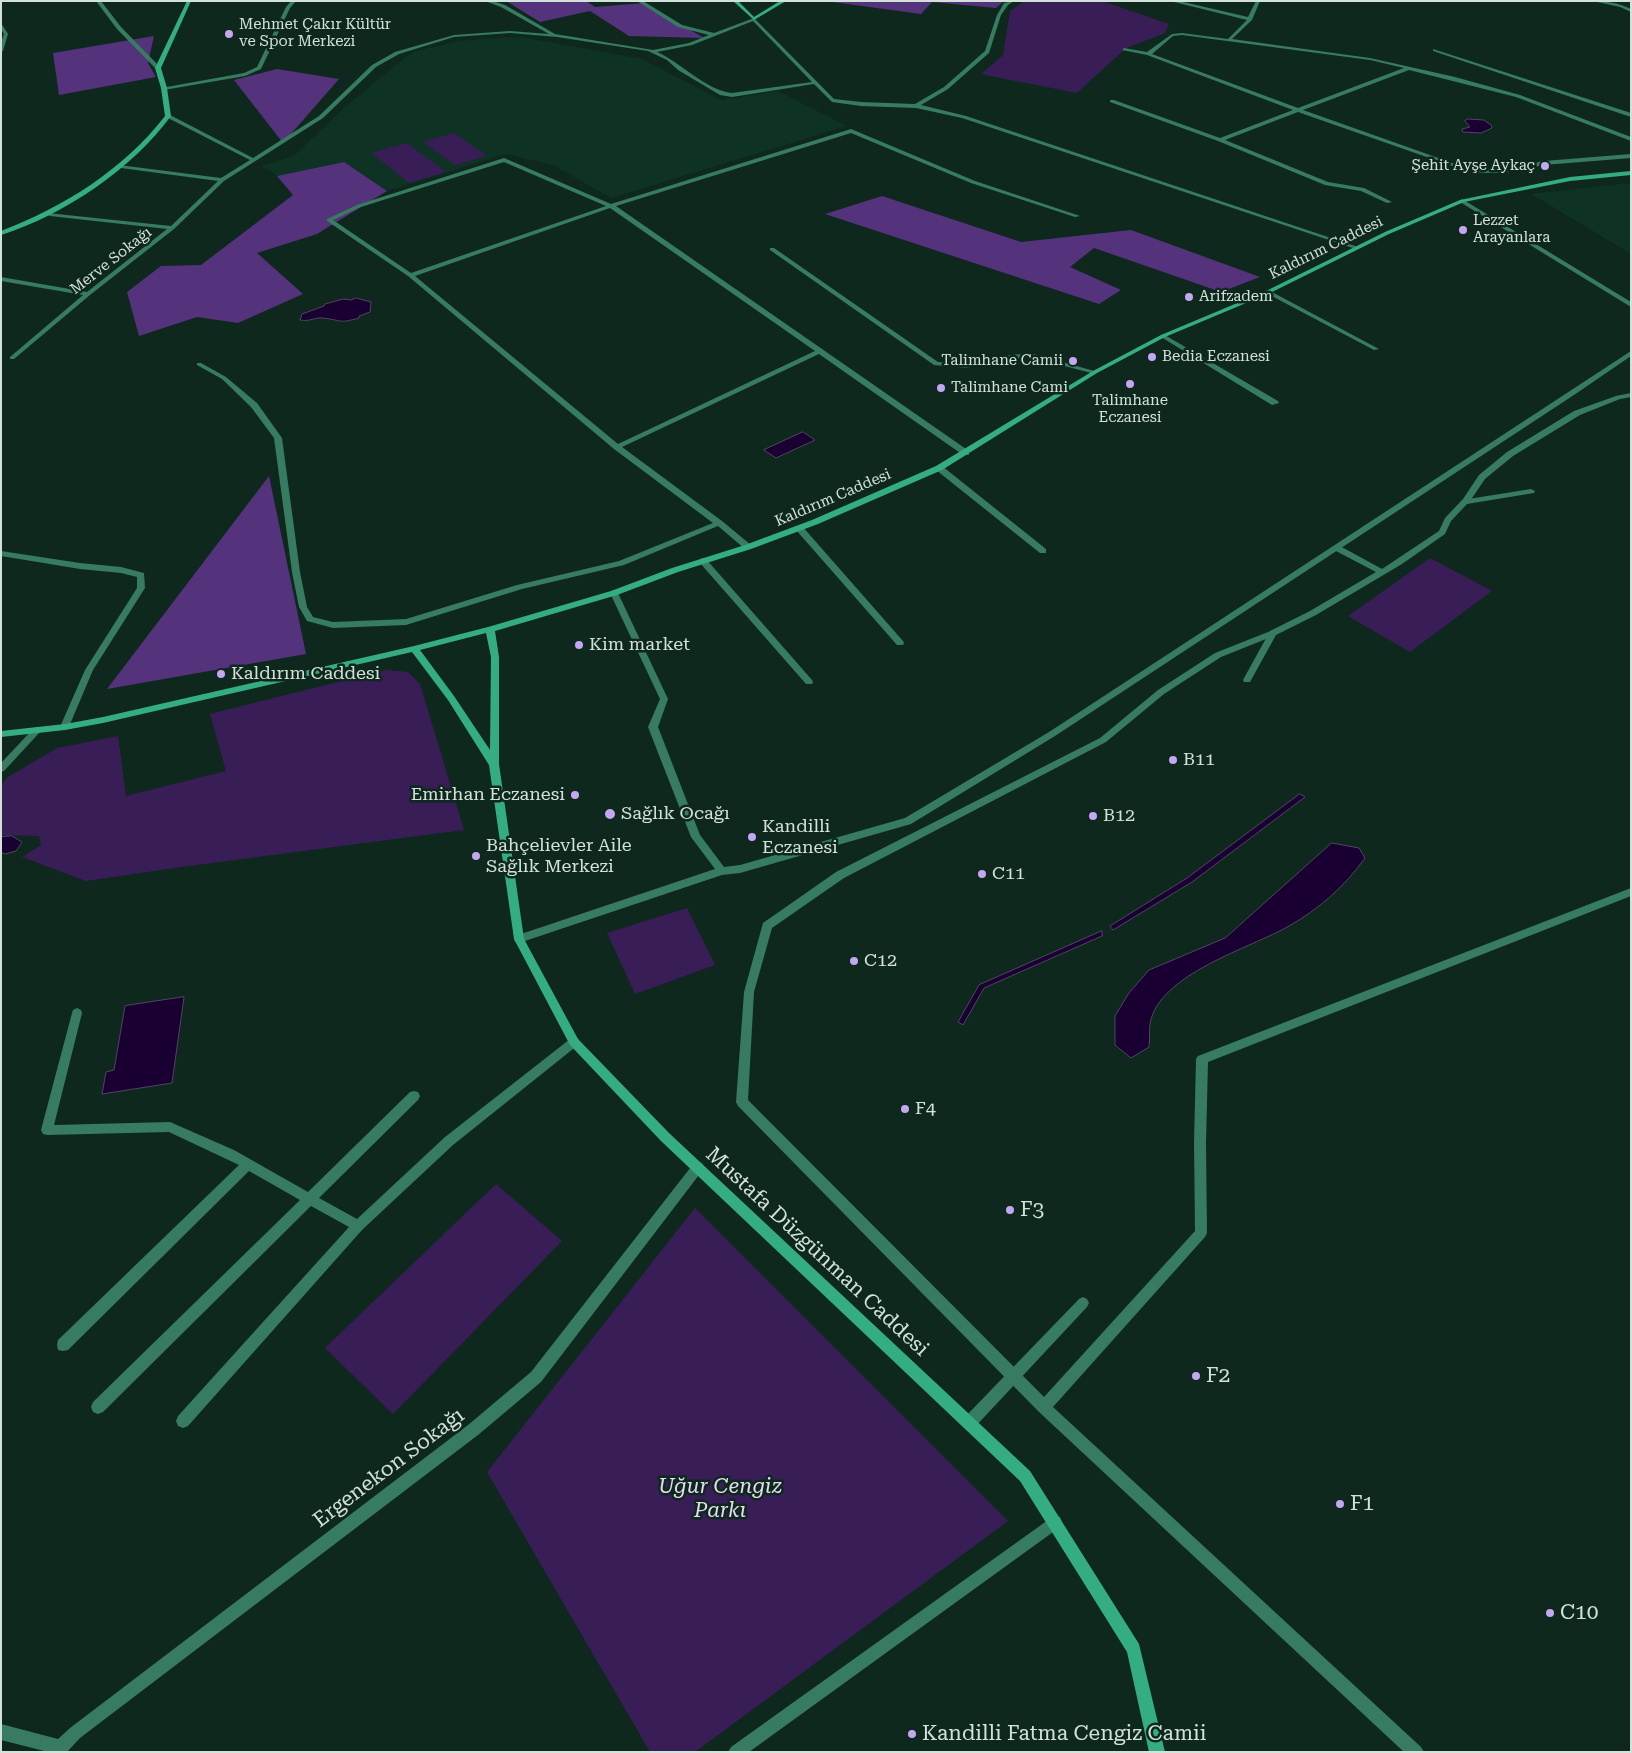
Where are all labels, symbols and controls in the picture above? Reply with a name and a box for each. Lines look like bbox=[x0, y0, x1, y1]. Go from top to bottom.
place label: Mehmet Çakır Kültür ve Spor Merkezi bbox=[239, 16, 391, 51]
marker: Mehmet Çakır Kültür ve Spor Merkezi bbox=[223, 28, 235, 40]
place label: Şehit Ayşe Aykaç bbox=[1411, 157, 1535, 175]
marker: Şehit Ayşe Aykaç bbox=[1539, 160, 1551, 172]
place label: Lezzet Arayanlara bbox=[1473, 212, 1550, 247]
street label: Kaldırım Caddesi bbox=[1266, 213, 1386, 283]
street label: Merve Sokağı bbox=[67, 224, 155, 298]
marker: Lezzet Arayanlara bbox=[1457, 224, 1469, 236]
place label: Arifzadem bbox=[1199, 288, 1273, 306]
marker: Arifzadem bbox=[1183, 291, 1195, 303]
place label: Bedia Eczanesi bbox=[1162, 348, 1270, 366]
marker: Bedia Eczanesi bbox=[1146, 351, 1158, 363]
place label: Talimhane Camii bbox=[941, 352, 1063, 370]
marker: Talimhane Camii bbox=[1067, 355, 1079, 367]
marker: Talimhane Eczanesi bbox=[1124, 378, 1136, 390]
place label: Talimhane Cami bbox=[951, 379, 1068, 397]
marker: Talimhane Cami bbox=[935, 382, 947, 394]
place label: Talimhane Eczanesi bbox=[1092, 392, 1168, 427]
street label: Kaldırım Caddesi bbox=[772, 465, 894, 531]
place label: Kim market bbox=[589, 634, 690, 656]
marker: Kim market bbox=[573, 639, 585, 651]
place label: Kaldırım Caddesi bbox=[231, 663, 380, 685]
marker: Kaldırım Caddesi bbox=[215, 668, 227, 680]
place label: B11 bbox=[1183, 749, 1215, 771]
marker: B11 bbox=[1167, 754, 1179, 766]
place label: Emirhan Eczanesi bbox=[411, 784, 565, 806]
marker: Emirhan Eczanesi bbox=[569, 789, 581, 801]
place label: Sağlık Ocağı bbox=[621, 803, 730, 825]
place label: B12 bbox=[1103, 805, 1135, 827]
marker: Sağlık Ocağı bbox=[603, 807, 617, 821]
marker: B12 bbox=[1087, 810, 1099, 822]
place label: Kandilli Eczanesi bbox=[762, 816, 838, 859]
marker: Kandilli Eczanesi bbox=[746, 831, 758, 843]
place label: Bahçelievler Aile Sağlık Merkezi bbox=[486, 835, 632, 878]
marker: Bahçelievler Aile Sağlık Merkezi bbox=[470, 850, 482, 862]
place label: C11 bbox=[992, 863, 1025, 885]
marker: C11 bbox=[976, 868, 988, 880]
place label: C12 bbox=[864, 950, 897, 972]
marker: C12 bbox=[848, 955, 860, 967]
place label: F4 bbox=[915, 1098, 936, 1120]
marker: F4 bbox=[899, 1103, 911, 1115]
street label: Mustafa Düzgünman Caddesi bbox=[700, 1142, 934, 1362]
place label: F3 bbox=[1020, 1197, 1044, 1223]
marker: F3 bbox=[1004, 1204, 1016, 1216]
place label: F2 bbox=[1206, 1363, 1230, 1389]
marker: F2 bbox=[1190, 1370, 1202, 1382]
street label: Ergenekon Sokağı bbox=[308, 1403, 470, 1533]
park label: Uğur Cengiz Parkı bbox=[658, 1474, 782, 1524]
place label: F1 bbox=[1350, 1491, 1374, 1517]
marker: F1 bbox=[1334, 1498, 1346, 1510]
place label: C10 bbox=[1560, 1600, 1599, 1626]
marker: C10 bbox=[1544, 1607, 1556, 1619]
place label: Kandilli Fatma Cengiz Camii bbox=[922, 1721, 1206, 1747]
marker: Kandilli Fatma Cengiz Camii bbox=[906, 1728, 918, 1740]

